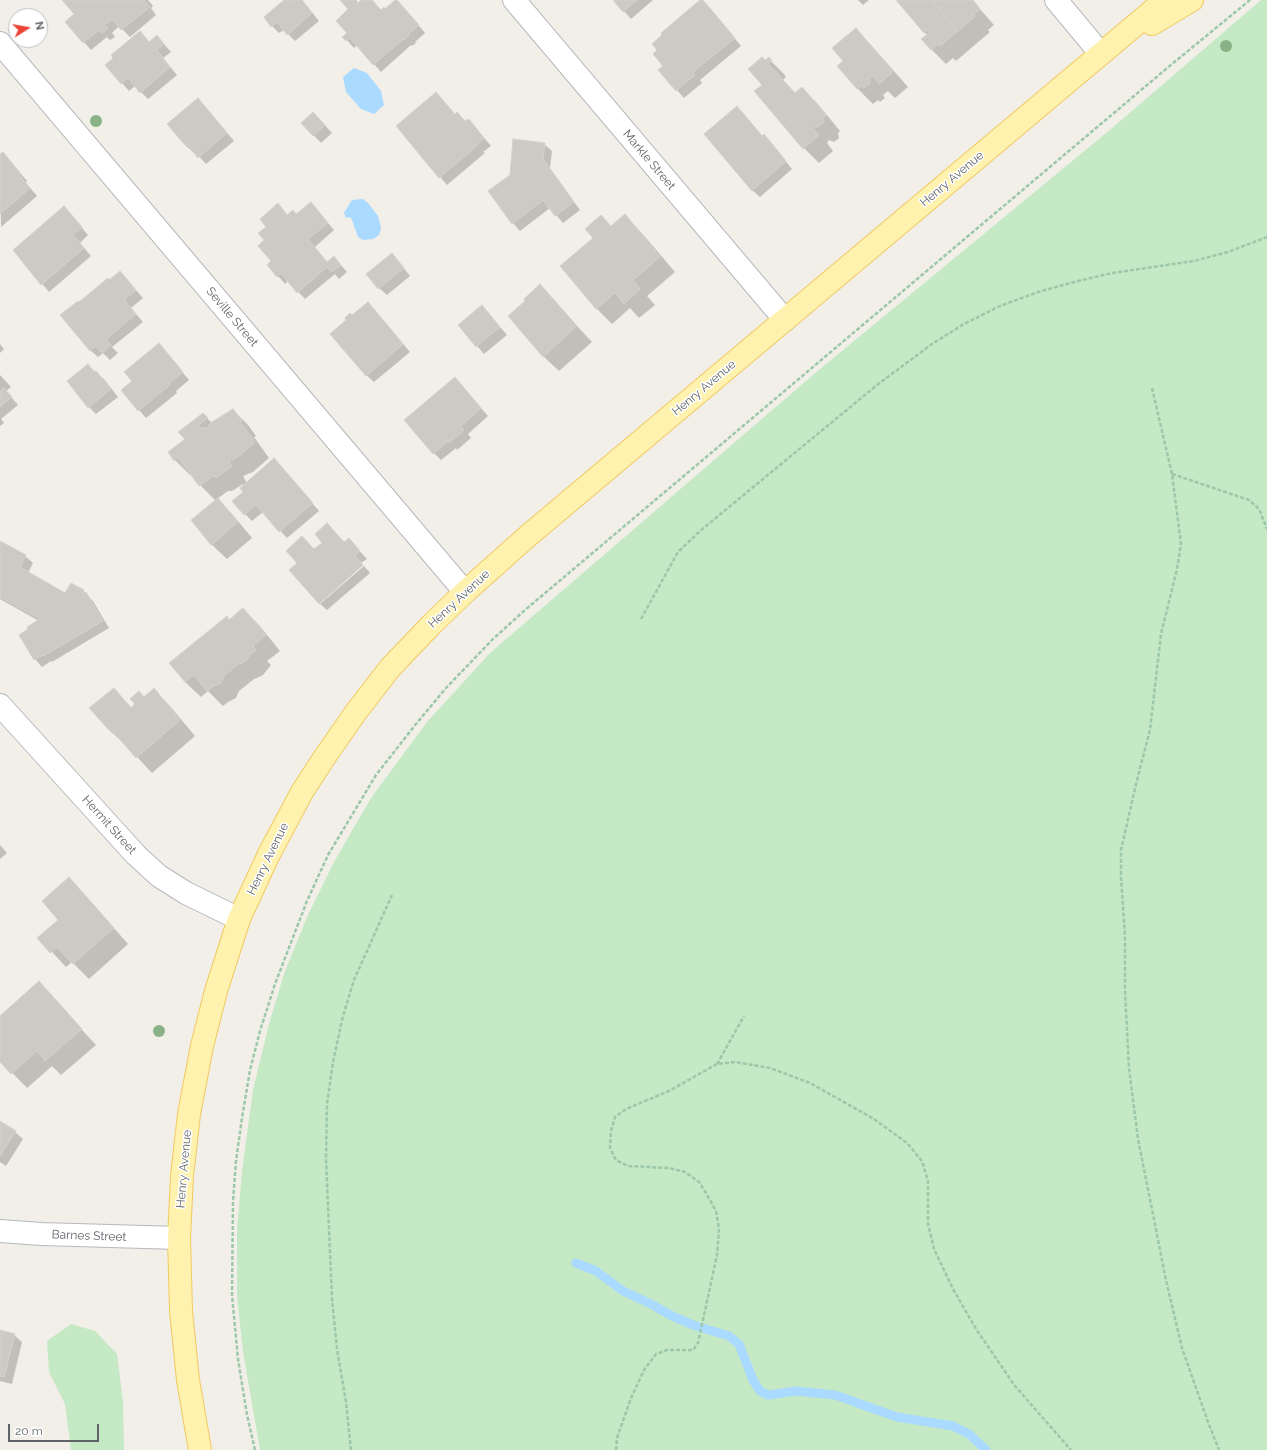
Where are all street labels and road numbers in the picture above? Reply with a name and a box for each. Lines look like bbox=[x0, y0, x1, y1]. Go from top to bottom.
street label: Markle Street bbox=[620, 127, 678, 193]
street label: Henry Avenue bbox=[917, 148, 987, 210]
street label: Seville Street bbox=[203, 284, 261, 350]
street label: Henry Avenue bbox=[669, 357, 739, 419]
street label: Henry Avenue bbox=[425, 567, 493, 631]
street label: Hermit Street bbox=[79, 793, 139, 857]
street label: Henry Avenue bbox=[244, 820, 292, 898]
street label: Henry Avenue bbox=[173, 1129, 195, 1209]
street label: Barnes Street bbox=[51, 1227, 127, 1245]

